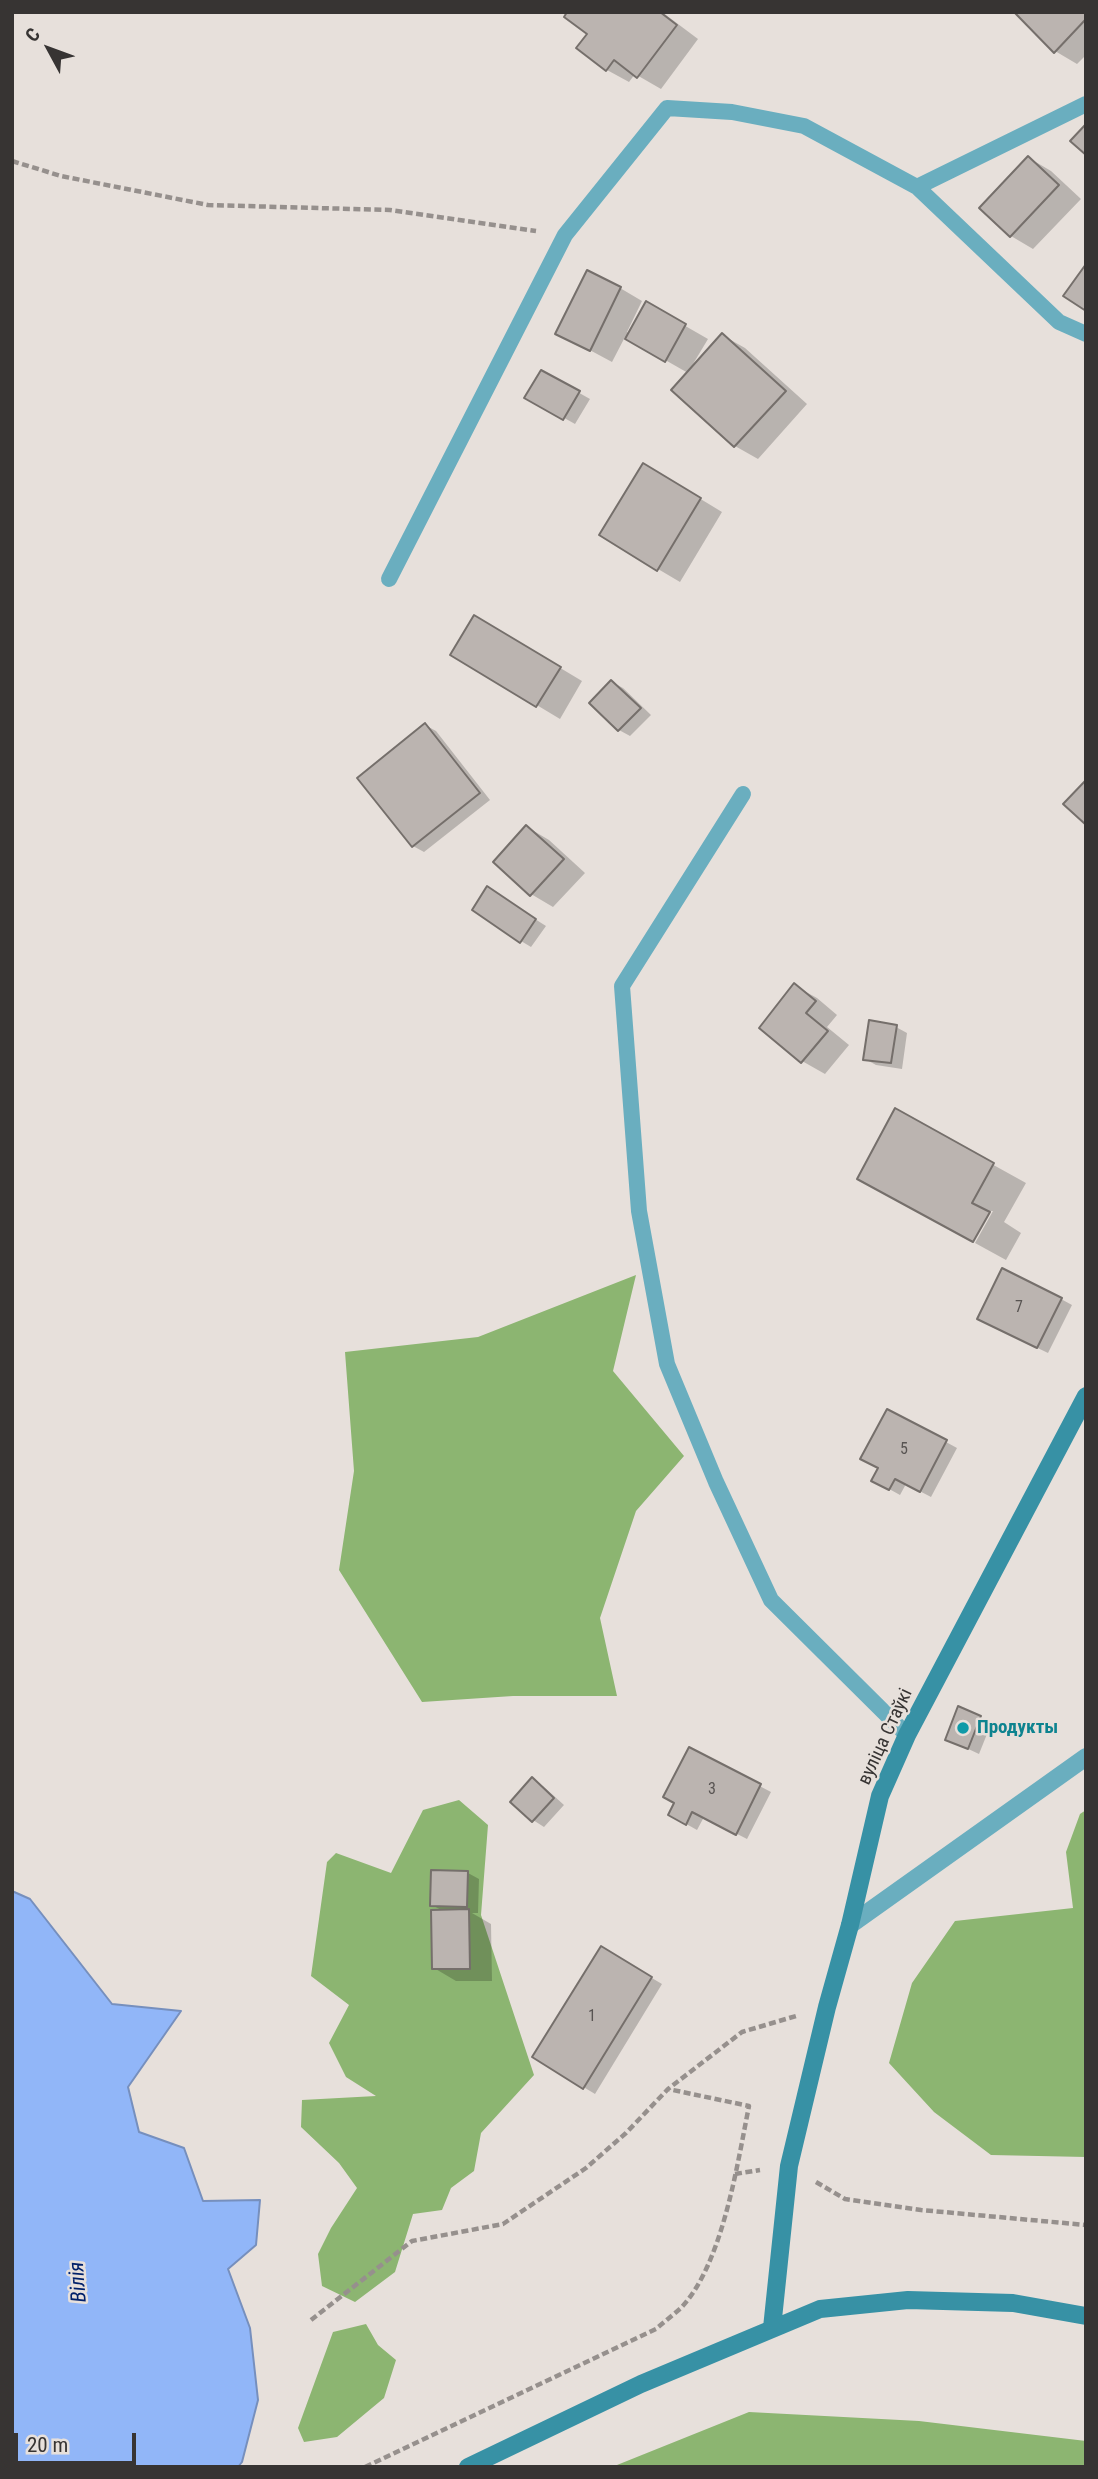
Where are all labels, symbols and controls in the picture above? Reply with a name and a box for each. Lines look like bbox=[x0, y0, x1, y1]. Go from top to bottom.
north arrow bbox=[14, 14, 84, 84]
text: С bbox=[21, 23, 45, 47]
house number: 7 bbox=[1015, 1298, 1023, 1318]
house number: 5 bbox=[900, 1440, 908, 1460]
street label: вуліца Стаўкі bbox=[854, 1685, 918, 1789]
place label: Продукты bbox=[977, 1717, 1058, 1739]
marker: Продукты bbox=[955, 1720, 971, 1736]
house number: 3 bbox=[708, 1780, 716, 1800]
house number: 1 bbox=[588, 2007, 596, 2027]
water label: Вілія bbox=[65, 2261, 93, 2303]
scale bar bbox=[18, 2420, 140, 2464]
text: 20 m bbox=[27, 2433, 68, 2457]

